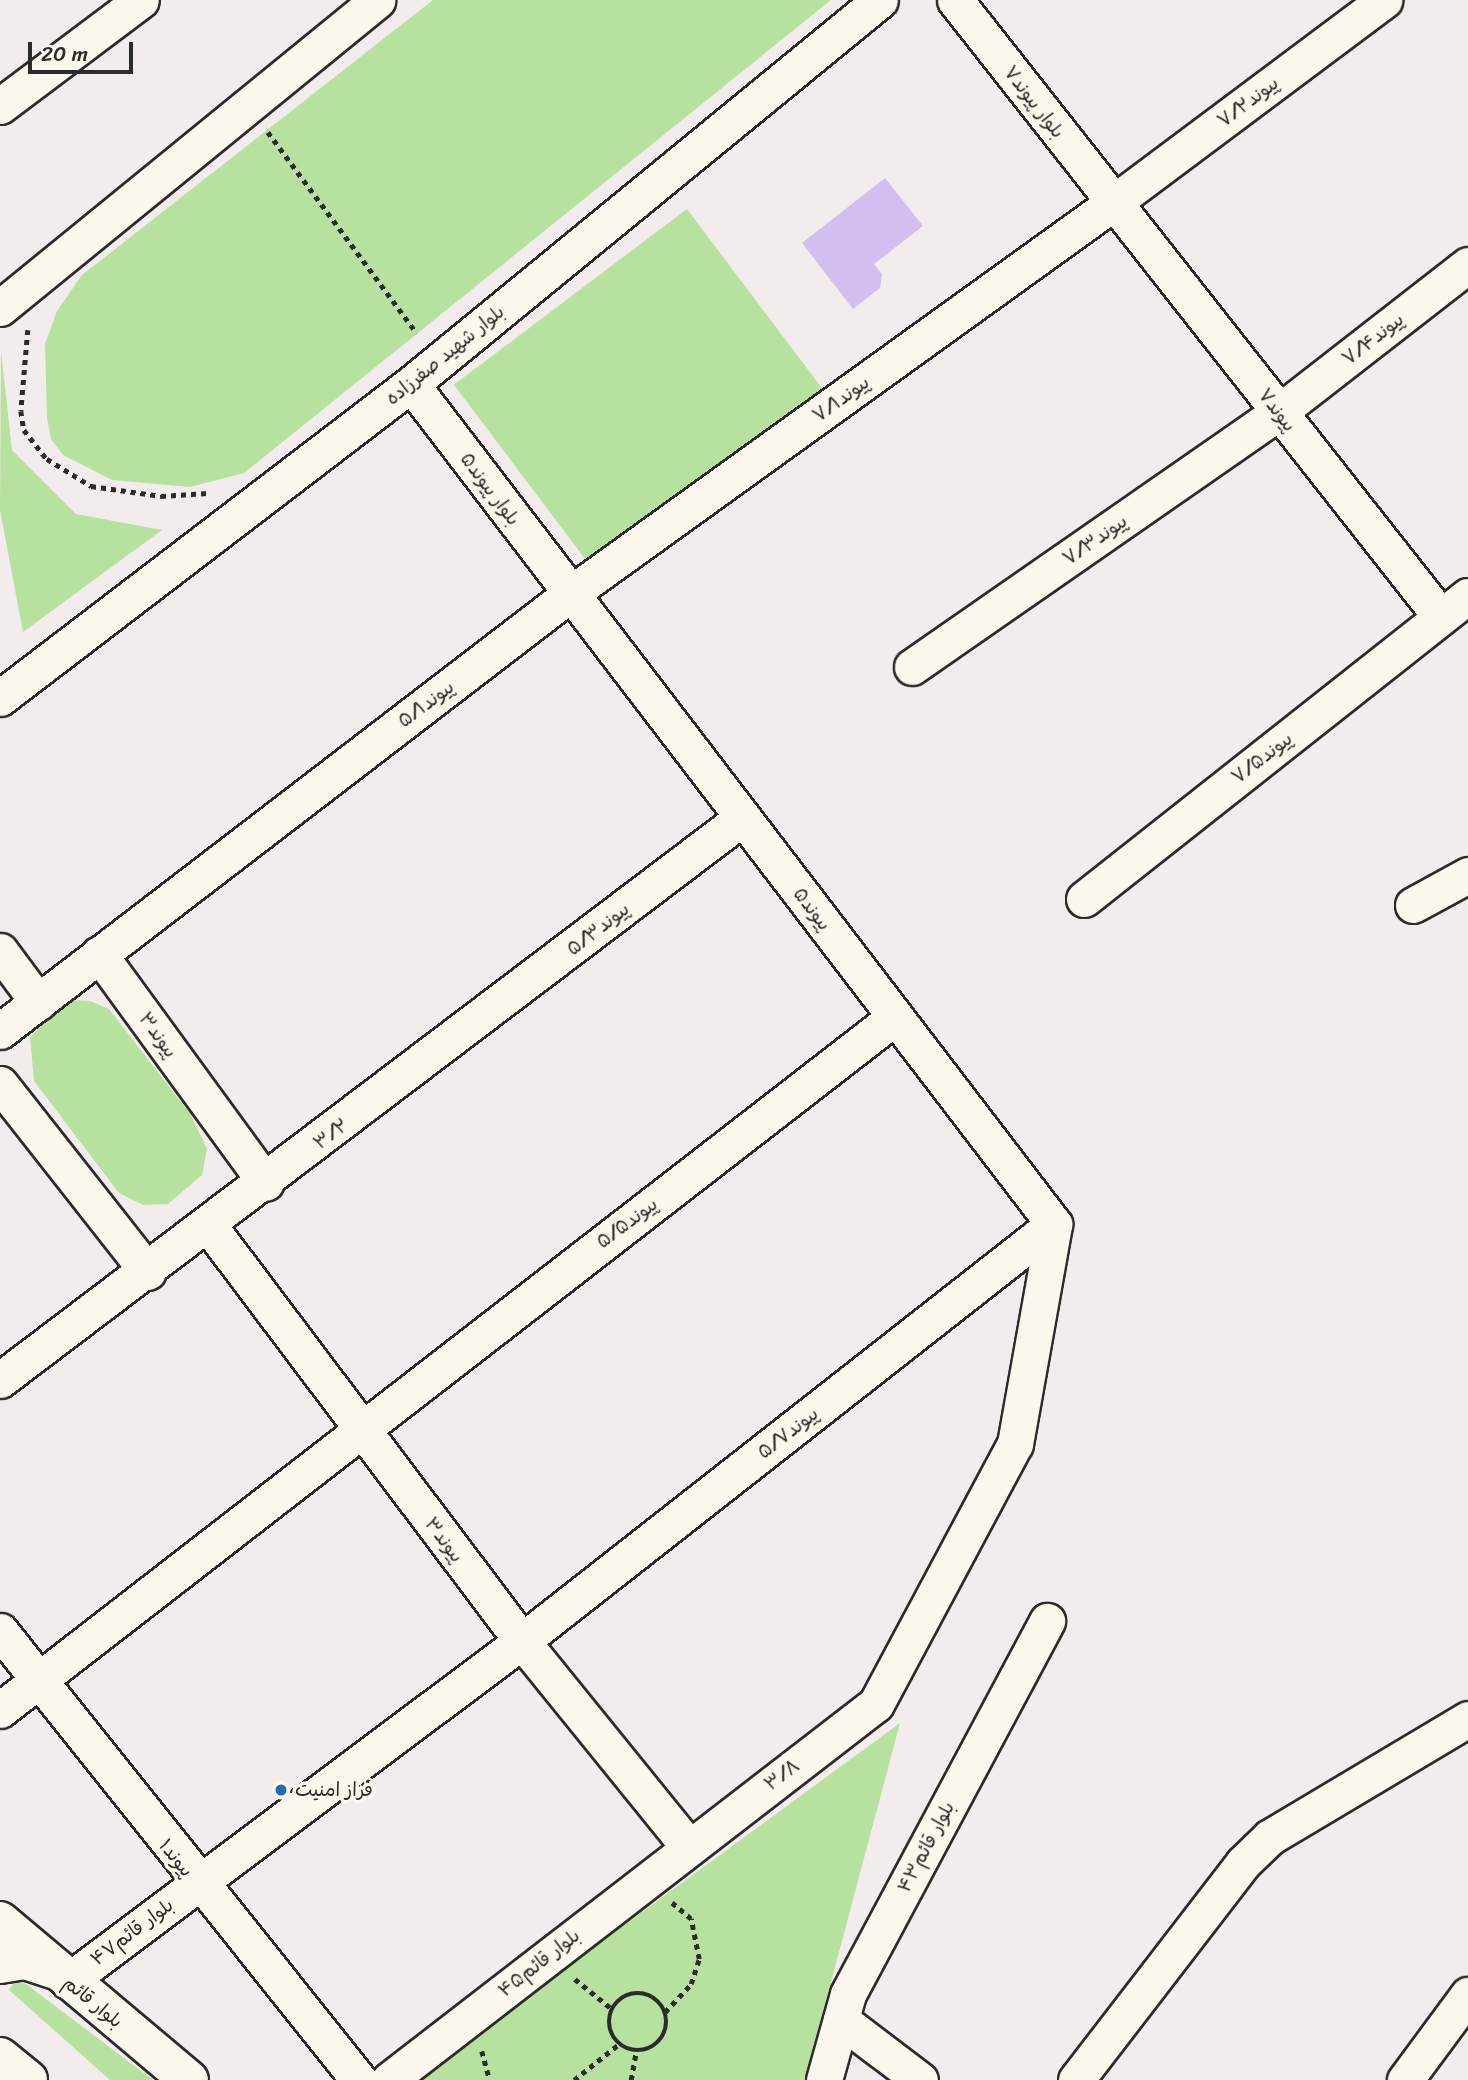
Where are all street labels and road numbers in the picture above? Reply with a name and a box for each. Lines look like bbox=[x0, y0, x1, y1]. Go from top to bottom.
street label: بلوار پیوند۷ bbox=[999, 61, 1069, 143]
street label: پیوند۷/۲ bbox=[1213, 72, 1283, 132]
street label: بلوار شهید صفرزاده bbox=[381, 300, 509, 410]
street label: پیوند۷/۴ bbox=[1338, 308, 1408, 370]
street label: پیوند۷/۱ bbox=[808, 371, 874, 427]
street label: پیوند۷ bbox=[1253, 384, 1301, 436]
street label: بلوار پیوند۵ bbox=[455, 448, 525, 530]
street label: پیوند۷/۳ bbox=[1058, 510, 1132, 570]
street label: پیوند۵/۱ bbox=[393, 675, 459, 733]
street label: پیوند۷/۵ bbox=[1227, 727, 1297, 789]
street label: پیوند۵ bbox=[788, 883, 836, 935]
street label: پیوند۵/۳ bbox=[562, 897, 634, 961]
street label: پیوند۳ bbox=[134, 1008, 182, 1062]
street label: ۳/۲ bbox=[309, 1114, 353, 1154]
street label: پیوند۵/۵ bbox=[592, 1193, 662, 1253]
street label: پیوند۵/۷ bbox=[753, 1402, 823, 1464]
street label: پیوند۳ bbox=[420, 1513, 468, 1567]
street label: ۳/۸ bbox=[760, 1754, 804, 1796]
street label: بلوار قائم۴۳ bbox=[892, 1798, 960, 1896]
street label: پیوند۱ bbox=[154, 1835, 198, 1881]
street label: بلوار قائم۴۷ bbox=[86, 1893, 178, 1971]
street label: بلوار قائم۴۵ bbox=[494, 1924, 584, 2002]
street label: بلوار قائم bbox=[59, 1971, 127, 2033]

